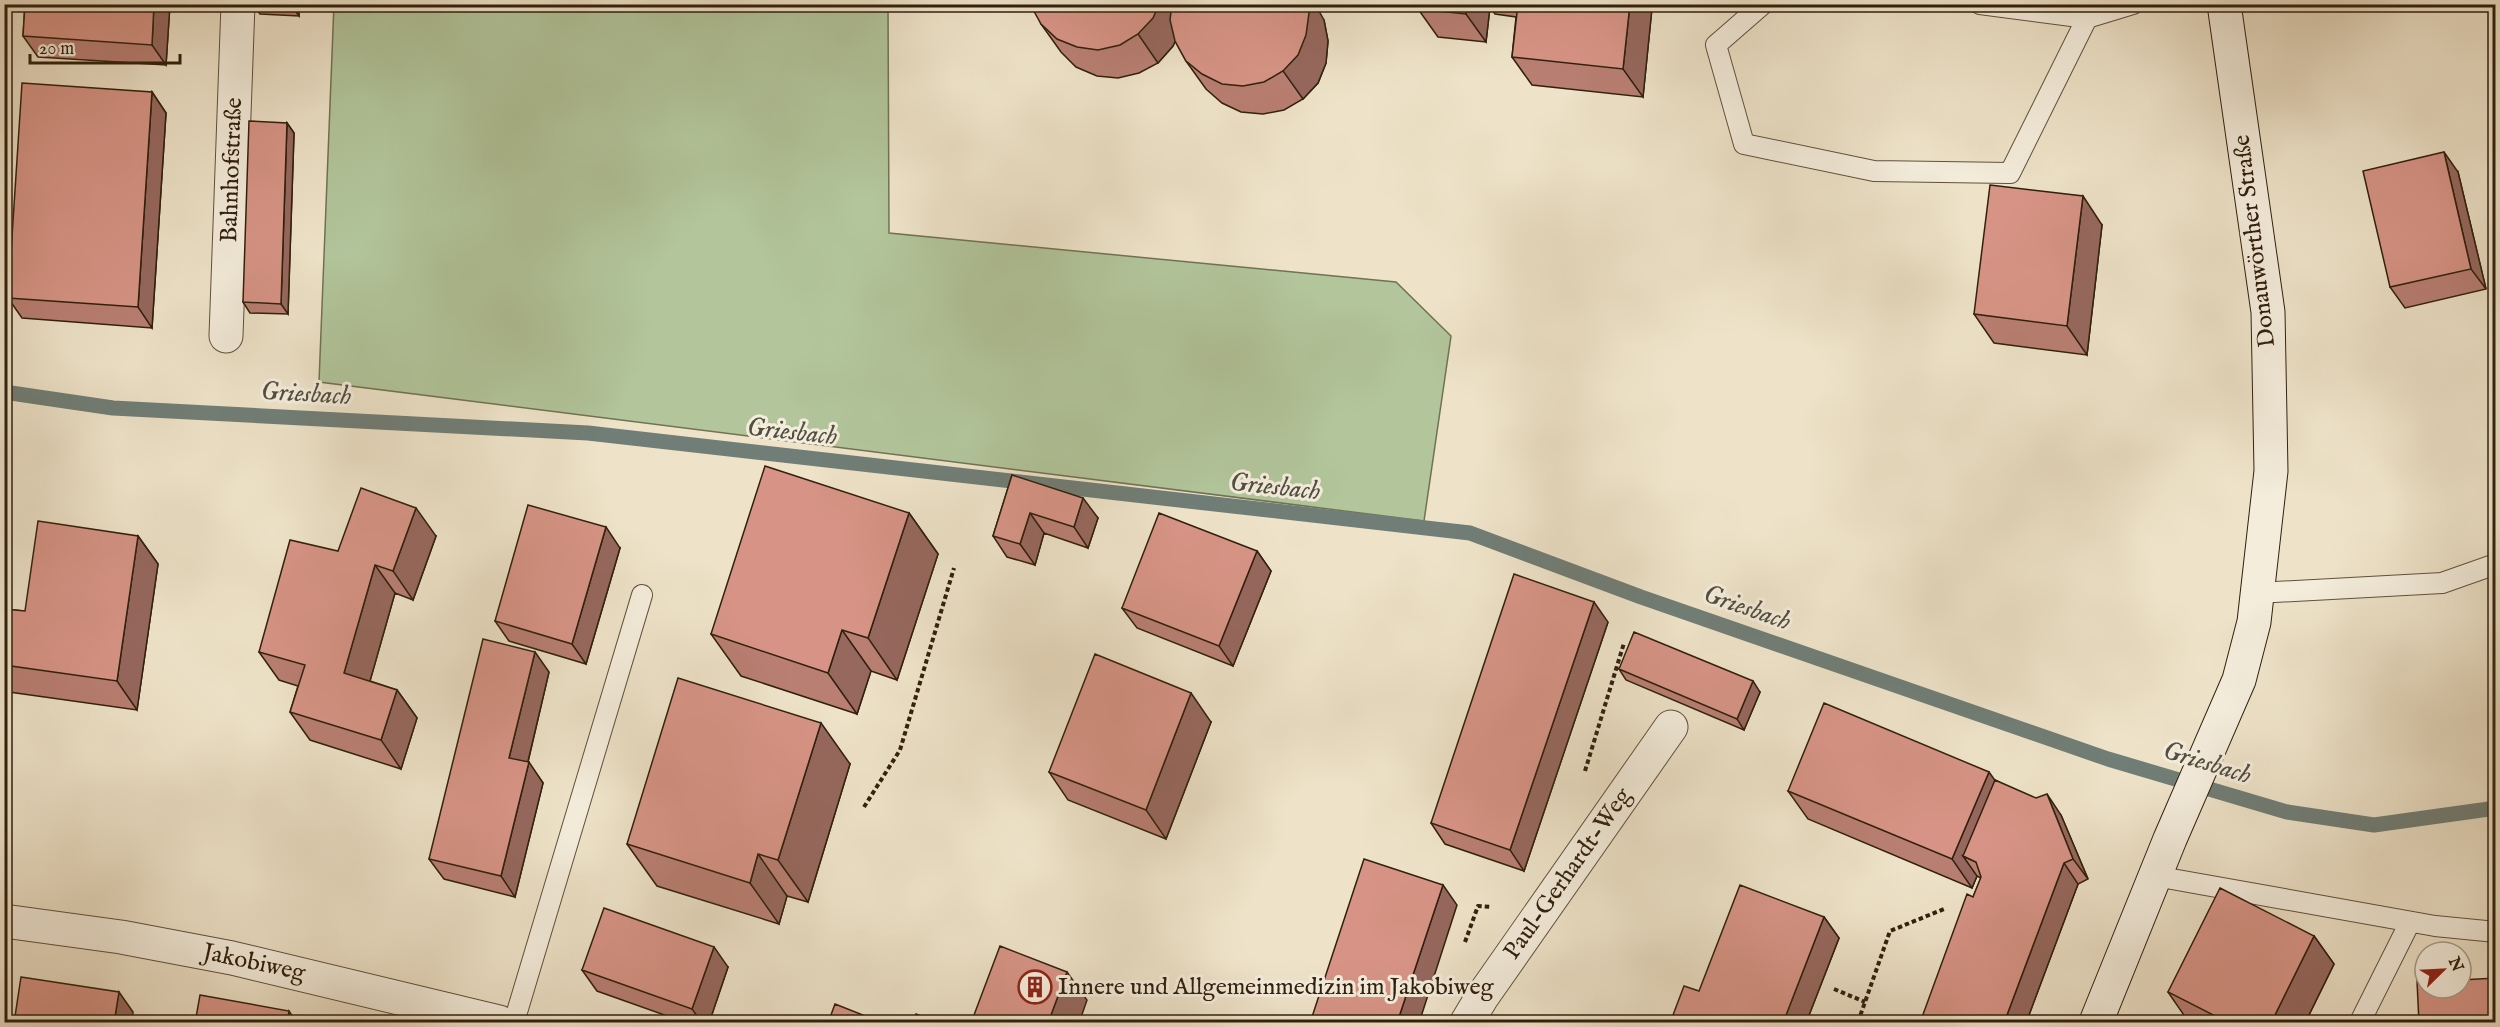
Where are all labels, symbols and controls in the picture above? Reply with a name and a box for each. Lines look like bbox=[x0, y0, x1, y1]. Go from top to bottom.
scale bar bbox=[30, 27, 180, 65]
text: 20 m bbox=[39, 38, 74, 61]
street label: Bahnhofstraße bbox=[214, 97, 250, 243]
street label: Donauwörther Straße bbox=[2227, 133, 2283, 349]
water label: Griesbach bbox=[260, 375, 352, 413]
water label: Griesbach bbox=[745, 411, 839, 453]
water label: Griesbach bbox=[1228, 466, 1322, 508]
water label: Griesbach bbox=[1699, 578, 1795, 638]
water label: Griesbach bbox=[2159, 734, 2255, 792]
street label: Paul-Gerhardt-Weg bbox=[1497, 781, 1639, 966]
street label: Jakobiweg bbox=[197, 936, 309, 989]
north arrow bbox=[2413, 940, 2473, 1000]
text: N bbox=[2443, 953, 2467, 975]
building icon: Innere und Allgemeinmedizin im Jakobiweg bbox=[1017, 969, 1053, 1005]
place label: Innere und Allgemeinmedizin im Jakobiweg bbox=[1058, 972, 1495, 1003]

